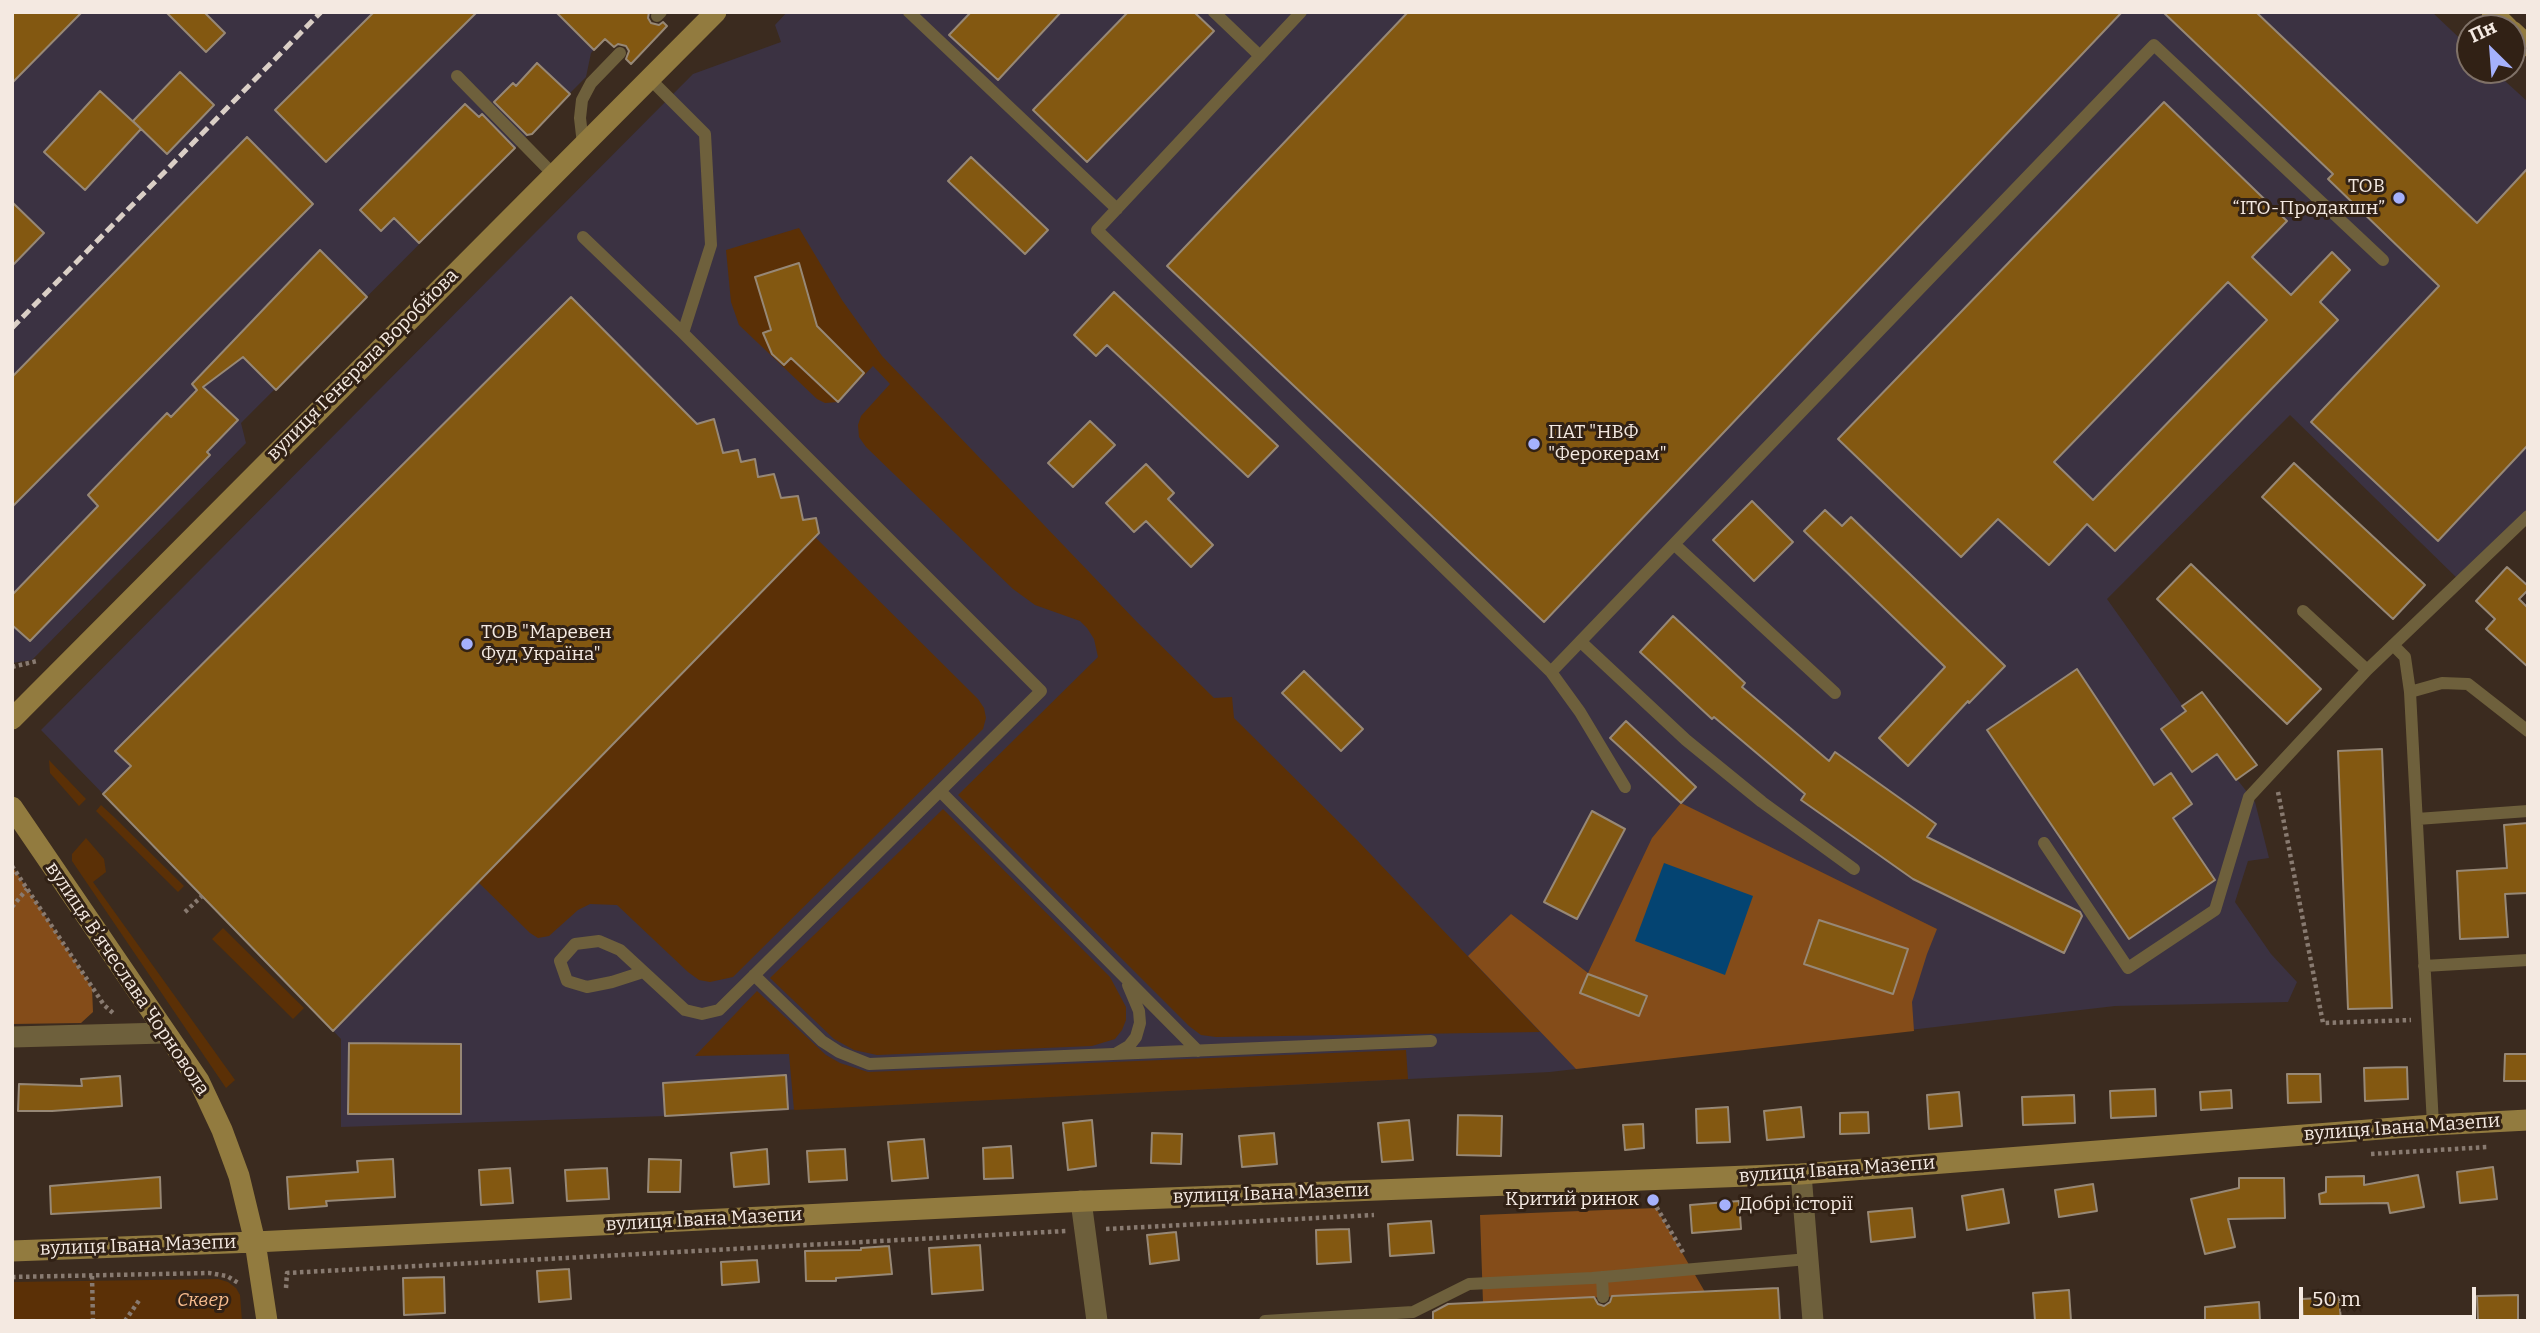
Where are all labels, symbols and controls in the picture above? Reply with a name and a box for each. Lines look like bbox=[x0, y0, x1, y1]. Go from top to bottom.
north arrow bbox=[2456, 14, 2526, 84]
text: Пн bbox=[2465, 15, 2500, 48]
place label: ТОВ “ІТО-Продакшн” bbox=[2233, 176, 2385, 220]
marker: ТОВ “ІТО-Продакшн” bbox=[2391, 190, 2407, 206]
street label: вулиця Генерала Воробйова bbox=[262, 264, 464, 466]
place label: ПАТ "НВФ "Ферокерам" bbox=[1548, 422, 1667, 466]
marker: ПАТ "НВФ "Ферокерам" bbox=[1526, 436, 1542, 452]
place label: ТОВ "Маревен Фуд Україна" bbox=[481, 622, 612, 666]
marker: ТОВ "Маревен Фуд Україна" bbox=[459, 636, 475, 652]
street label: вулиця Вʼячеслава Чорновола bbox=[40, 858, 214, 1100]
street label: вулиця Івана Мазепи bbox=[2303, 1110, 2501, 1146]
street label: вулиця Івана Мазепи bbox=[1738, 1152, 1936, 1188]
street label: вулиця Івана Мазепи bbox=[1172, 1179, 1370, 1209]
place label: Критий ринок bbox=[1505, 1189, 1639, 1211]
marker: Критий ринок bbox=[1645, 1192, 1661, 1208]
place label: Добрі історії bbox=[1739, 1194, 1853, 1216]
marker: Добрі історії bbox=[1717, 1197, 1733, 1213]
street label: вулиця Івана Мазепи bbox=[605, 1203, 803, 1237]
street label: вулиця Івана Мазепи bbox=[39, 1231, 237, 1261]
scale bar bbox=[2302, 1274, 2479, 1318]
text: 50 m bbox=[2312, 1286, 2361, 1312]
park label: Сквер bbox=[177, 1290, 229, 1312]

